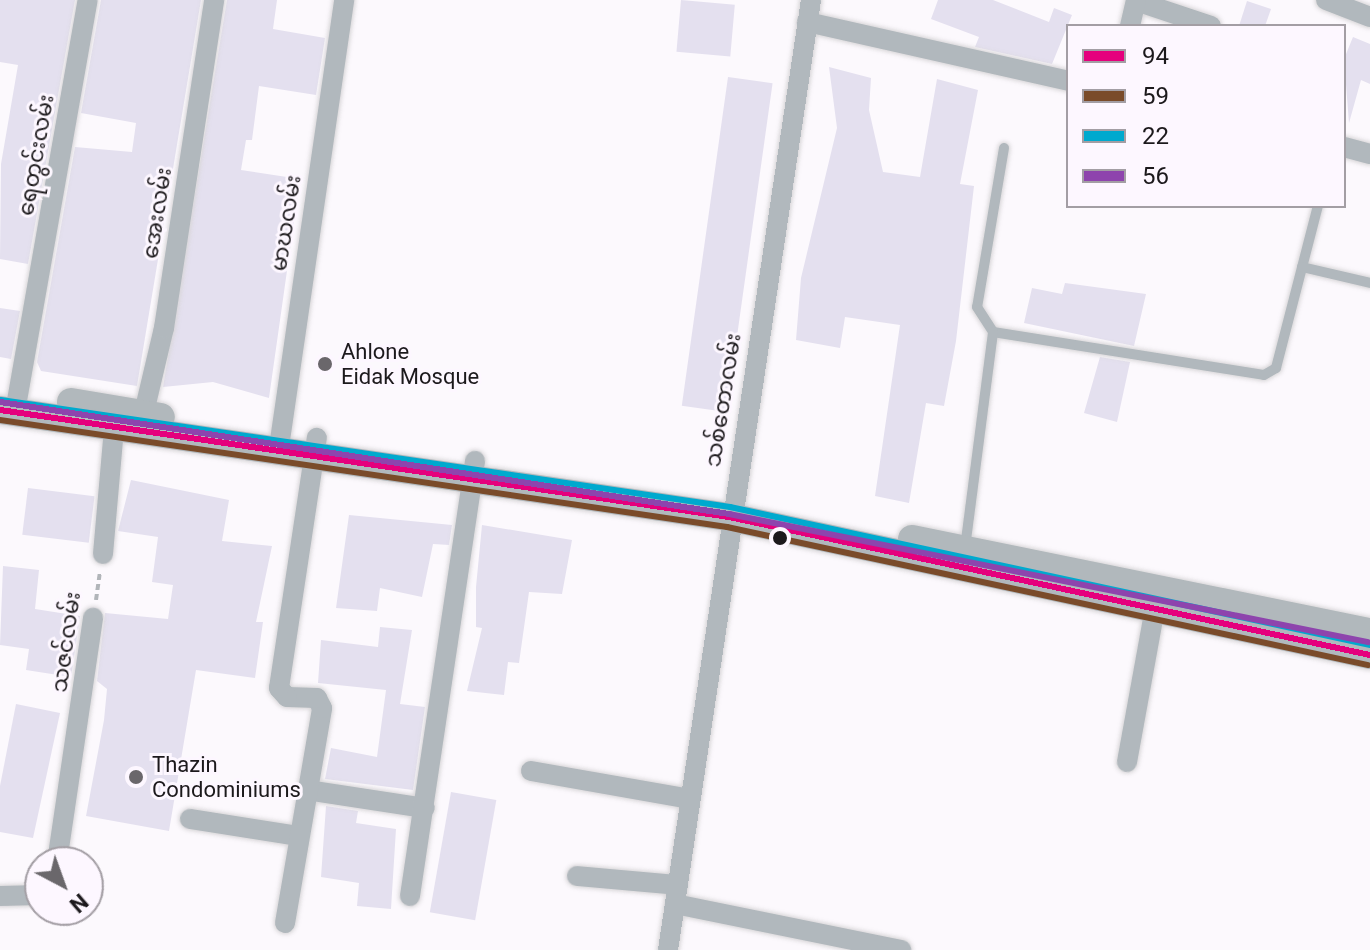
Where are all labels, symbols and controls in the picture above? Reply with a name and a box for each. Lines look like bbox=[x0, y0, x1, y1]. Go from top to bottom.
legend bbox=[1066, 24, 1346, 208]
text: 94 bbox=[1142, 42, 1169, 70]
text: 59 bbox=[1142, 82, 1169, 110]
street label: ရေတွင်းလမ်း bbox=[12, 92, 60, 218]
text: 22 bbox=[1142, 122, 1169, 150]
text: 56 bbox=[1142, 162, 1169, 190]
street label: အေးလမ်း bbox=[137, 166, 177, 260]
street label: မာဃလမ်း bbox=[265, 173, 307, 273]
street label: သစ်တောလမ်း bbox=[699, 331, 747, 469]
place label: Ahlone Eidak Mosque bbox=[341, 338, 479, 390]
marker: Ahlone Eidak Mosque bbox=[316, 355, 334, 373]
unlabelled marker bbox=[772, 530, 788, 546]
street label: သဇင်လမ်း bbox=[46, 590, 86, 694]
place label: Thazin Condominiums bbox=[152, 751, 301, 802]
marker: Thazin Condominiums bbox=[127, 768, 145, 786]
north arrow bbox=[24, 846, 104, 926]
text: N bbox=[65, 888, 93, 918]

